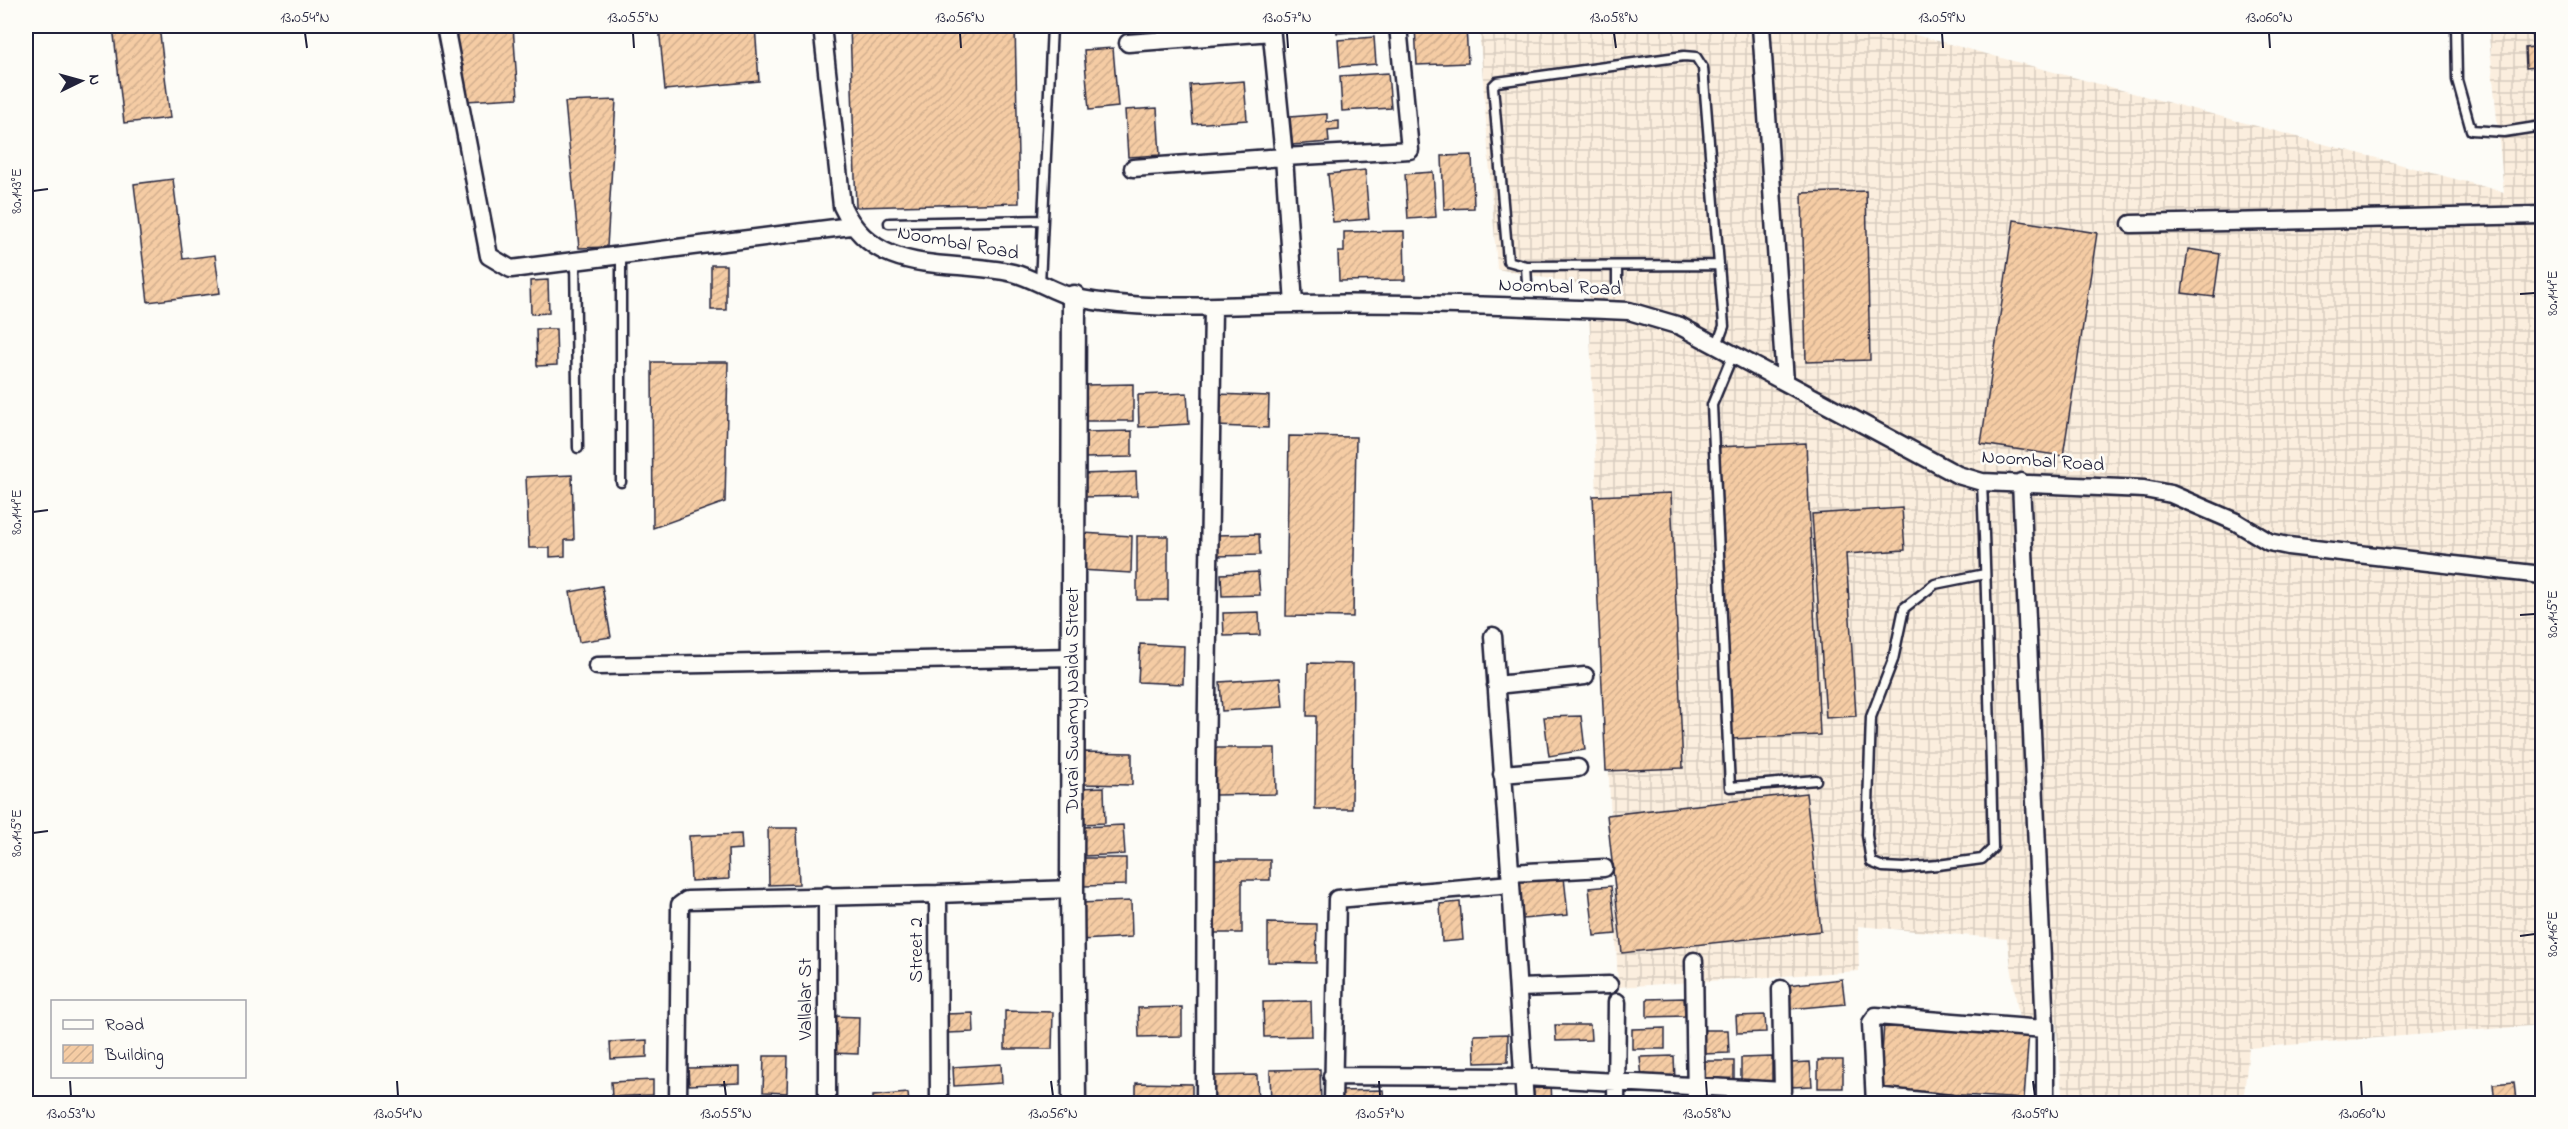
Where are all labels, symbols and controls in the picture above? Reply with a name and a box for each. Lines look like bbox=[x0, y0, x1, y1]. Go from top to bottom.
text: 13.054°N bbox=[280, 7, 330, 29]
text: 13.055°N bbox=[607, 7, 659, 29]
text: 13.056°N bbox=[935, 7, 985, 29]
text: 13.057°N bbox=[1262, 7, 1312, 29]
text: 13.058°N bbox=[1590, 7, 1638, 29]
text: 13.059°N bbox=[1918, 7, 1966, 29]
text: 13.060°N bbox=[2245, 7, 2293, 29]
north arrow bbox=[51, 51, 111, 111]
text: N bbox=[82, 73, 106, 86]
text: 80.143°E bbox=[6, 168, 28, 214]
street label: Noombal Road bbox=[895, 219, 1021, 269]
text: 80.144°E bbox=[2542, 270, 2564, 316]
street label: Noombal Road bbox=[1498, 271, 1622, 305]
street label: Noombal Road bbox=[1981, 443, 2105, 481]
text: 80.144°E bbox=[6, 489, 28, 535]
street label: Durai Swamy Naidu Street bbox=[1059, 587, 1088, 814]
text: 80.145°E bbox=[2542, 590, 2564, 638]
text: 80.145°E bbox=[6, 809, 28, 857]
text: 80.146°E bbox=[2542, 911, 2564, 957]
street label: Street 2 bbox=[903, 917, 932, 983]
street label: Vallalar St bbox=[792, 957, 821, 1041]
legend bbox=[51, 1000, 246, 1078]
text: Road bbox=[105, 1013, 144, 1039]
text: Building bbox=[104, 1043, 164, 1070]
text: 13.053°N bbox=[46, 1103, 96, 1125]
text: 13.054°N bbox=[373, 1103, 423, 1125]
text: 13.055°N bbox=[700, 1103, 752, 1125]
text: 13.056°N bbox=[1028, 1103, 1078, 1125]
text: 13.057°N bbox=[1355, 1103, 1405, 1125]
text: 13.058°N bbox=[1683, 1103, 1731, 1125]
text: 13.059°N bbox=[2011, 1103, 2059, 1125]
text: 13.060°N bbox=[2338, 1103, 2386, 1125]

